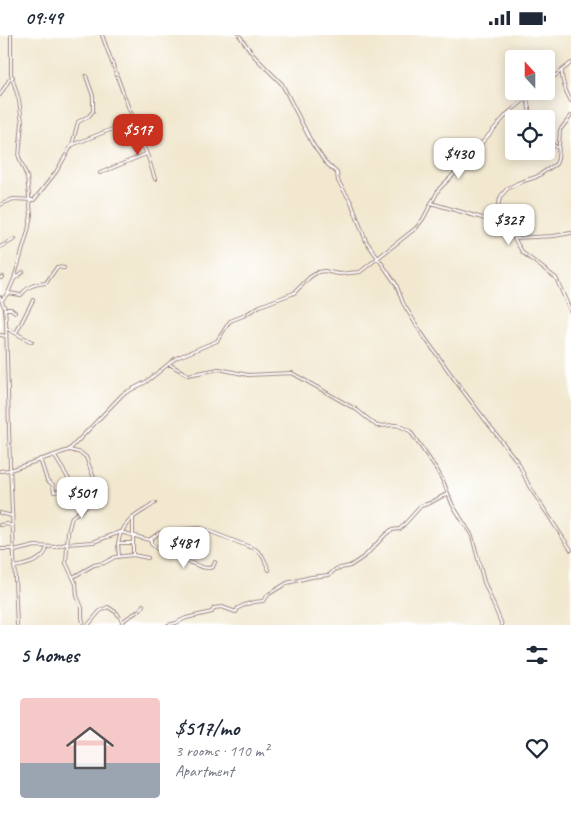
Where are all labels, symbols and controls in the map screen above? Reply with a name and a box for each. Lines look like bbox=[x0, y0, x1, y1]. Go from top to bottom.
text: 09:49 bbox=[25, 6, 63, 30]
north arrow bbox=[505, 50, 555, 100]
map controls bbox=[505, 50, 555, 160]
button: locate bbox=[505, 110, 555, 160]
pin: $517 bbox=[108, 113, 168, 156]
text: $517 bbox=[124, 120, 152, 140]
pin: $430 bbox=[429, 137, 489, 180]
text: $430 bbox=[445, 144, 473, 164]
pin: $327 bbox=[479, 203, 539, 246]
text: $327 bbox=[495, 210, 523, 230]
pin: $501 bbox=[52, 477, 112, 519]
text: $501 bbox=[68, 483, 96, 503]
pin: $481 bbox=[154, 527, 214, 569]
text: $481 bbox=[170, 533, 198, 553]
icon: filters bbox=[523, 641, 551, 669]
text: 5 homes bbox=[20, 642, 79, 668]
text: $517/mo bbox=[175, 715, 239, 741]
icon: home bbox=[60, 718, 120, 778]
icon: heart bbox=[523, 734, 551, 762]
text: 3 rooms · 110 m² bbox=[175, 741, 269, 761]
text: Apartment bbox=[175, 761, 234, 781]

